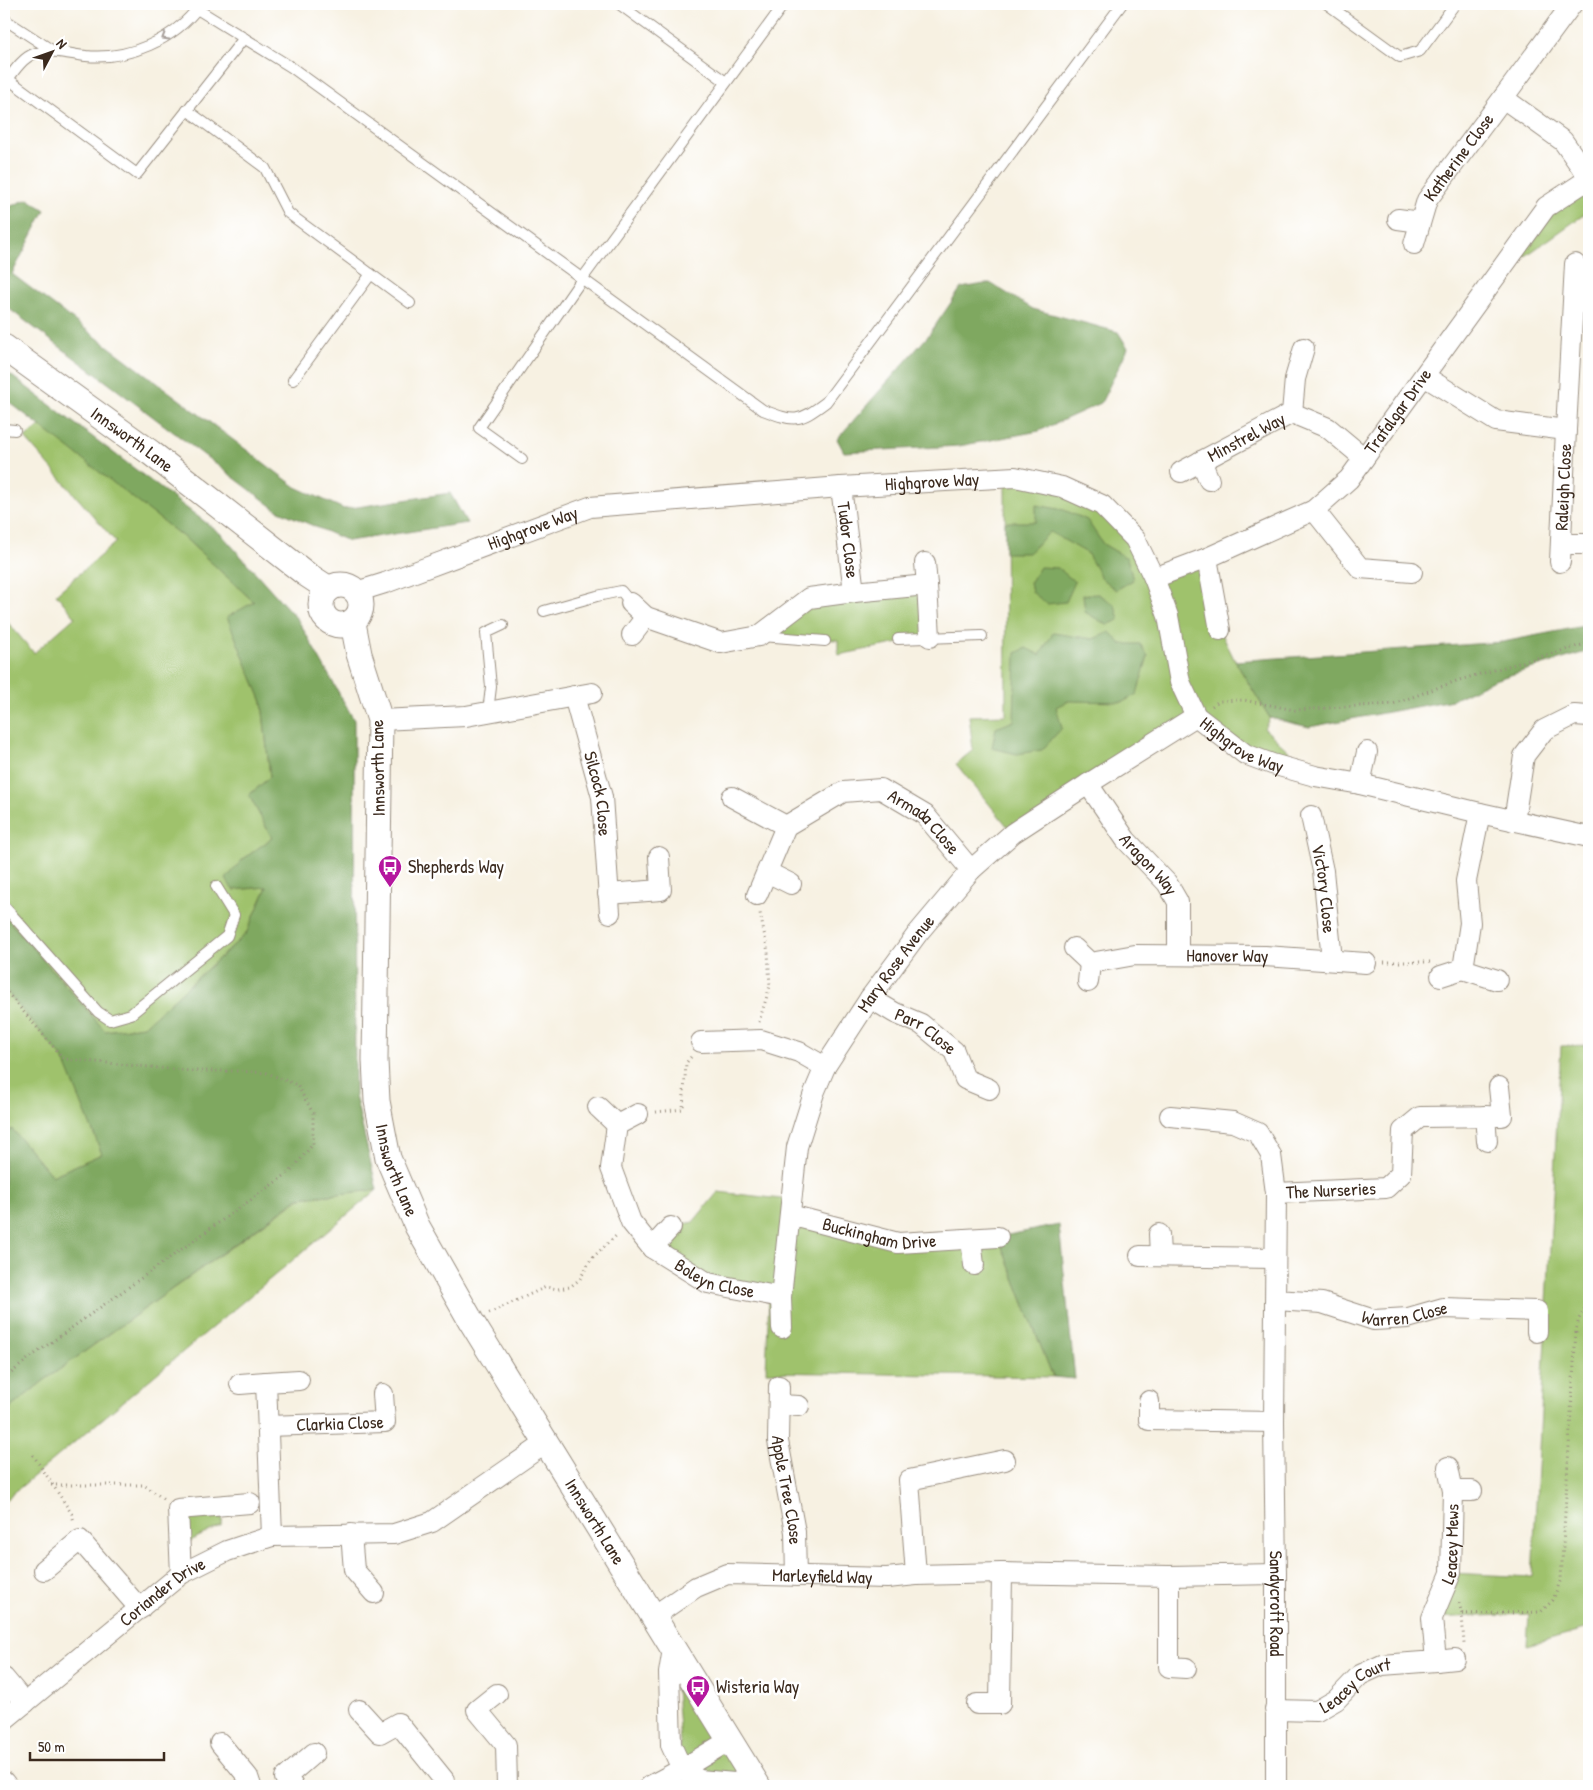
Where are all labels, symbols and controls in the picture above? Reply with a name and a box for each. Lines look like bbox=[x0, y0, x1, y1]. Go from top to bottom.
north arrow bbox=[28, 28, 78, 78]
one-way arrow bbox=[161, 30, 170, 40]
text: N bbox=[53, 34, 72, 53]
street label: Katherine Close bbox=[1417, 108, 1499, 206]
street label: Trafalgar Drive bbox=[1358, 363, 1437, 459]
street label: Innsworth Lane bbox=[86, 401, 179, 478]
street label: Minstrel Way bbox=[1203, 406, 1290, 468]
street label: Raleigh Close bbox=[1548, 443, 1577, 531]
street label: Highgrove Way bbox=[884, 466, 980, 496]
street label: Highgrove Way bbox=[484, 499, 582, 556]
street label: Tudor Close bbox=[831, 500, 866, 580]
street label: Highgrove Way bbox=[1195, 711, 1287, 779]
street label: Innsworth Lane bbox=[364, 719, 391, 817]
street label: Silcock Close bbox=[578, 748, 618, 837]
street label: Armada Close bbox=[884, 783, 966, 860]
street label: Aragon Way bbox=[1113, 829, 1184, 900]
street label: Victory Close bbox=[1306, 842, 1342, 934]
bus stop icon: Shepherds Way bbox=[377, 854, 403, 888]
place label: Shepherds Way bbox=[408, 854, 505, 879]
street label: Mary Rose Avenue bbox=[851, 909, 940, 1017]
street label: Hanover Way bbox=[1186, 942, 1269, 968]
street label: Parr Close bbox=[891, 1001, 962, 1060]
street label: Innsworth Lane bbox=[370, 1122, 424, 1220]
street label: The Nurseries bbox=[1285, 1175, 1377, 1205]
street label: Buckingham Drive bbox=[820, 1211, 937, 1255]
street label: Boleyn Close bbox=[670, 1252, 757, 1304]
street label: Warren Close bbox=[1358, 1295, 1448, 1332]
street label: Clarkia Close bbox=[296, 1409, 384, 1437]
street label: Apple Tree Close bbox=[766, 1436, 808, 1545]
street label: Innsworth Lane bbox=[559, 1474, 631, 1569]
street label: Leacey Mews bbox=[1435, 1504, 1465, 1588]
street label: Sandycroft Road bbox=[1264, 1550, 1289, 1656]
street label: Coriander Drive bbox=[114, 1551, 209, 1632]
street label: Marleyfield Way bbox=[772, 1562, 873, 1590]
street label: Leacey Court bbox=[1315, 1651, 1392, 1719]
bus stop icon: Wisteria Way bbox=[685, 1674, 711, 1708]
place label: Wisteria Way bbox=[716, 1674, 800, 1699]
scale bar bbox=[30, 1730, 164, 1762]
text: 50 m bbox=[38, 1736, 65, 1757]

